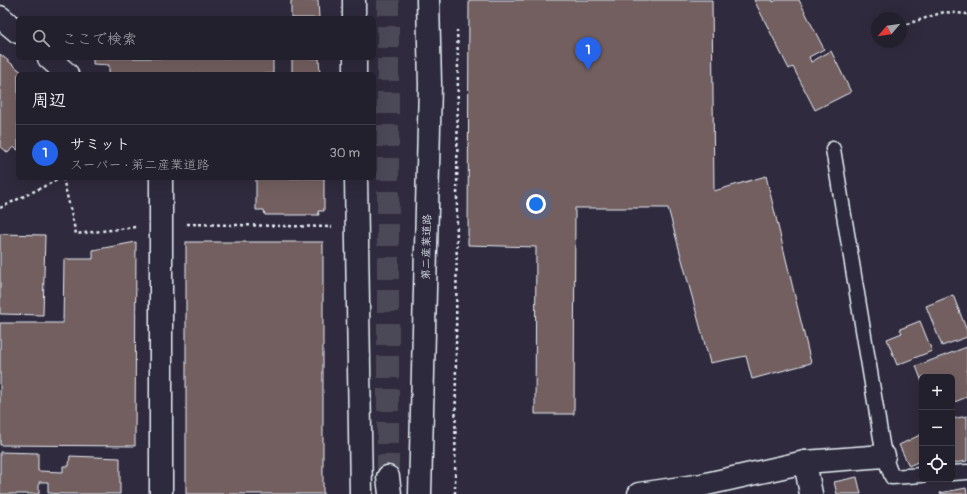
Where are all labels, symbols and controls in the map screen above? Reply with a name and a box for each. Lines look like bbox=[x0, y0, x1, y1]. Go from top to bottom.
north arrow bbox=[871, 12, 907, 48]
search box bbox=[16, 16, 376, 60]
icon: search bbox=[30, 27, 52, 49]
text: ここで検索 bbox=[62, 30, 137, 49]
pin: 1 bbox=[575, 37, 601, 70]
text: 周辺 bbox=[32, 90, 66, 111]
text: サミット bbox=[70, 135, 130, 154]
text: 1 bbox=[42, 145, 48, 161]
text: 30 m bbox=[330, 145, 360, 161]
text: スーパー · 第二産業道路 bbox=[70, 157, 209, 173]
your location bbox=[526, 194, 546, 214]
street label: 第二産業道路 bbox=[419, 214, 434, 280]
map controls bbox=[919, 374, 955, 482]
button: + bbox=[919, 374, 955, 410]
button: − bbox=[919, 410, 955, 446]
button: locate bbox=[919, 446, 955, 482]

